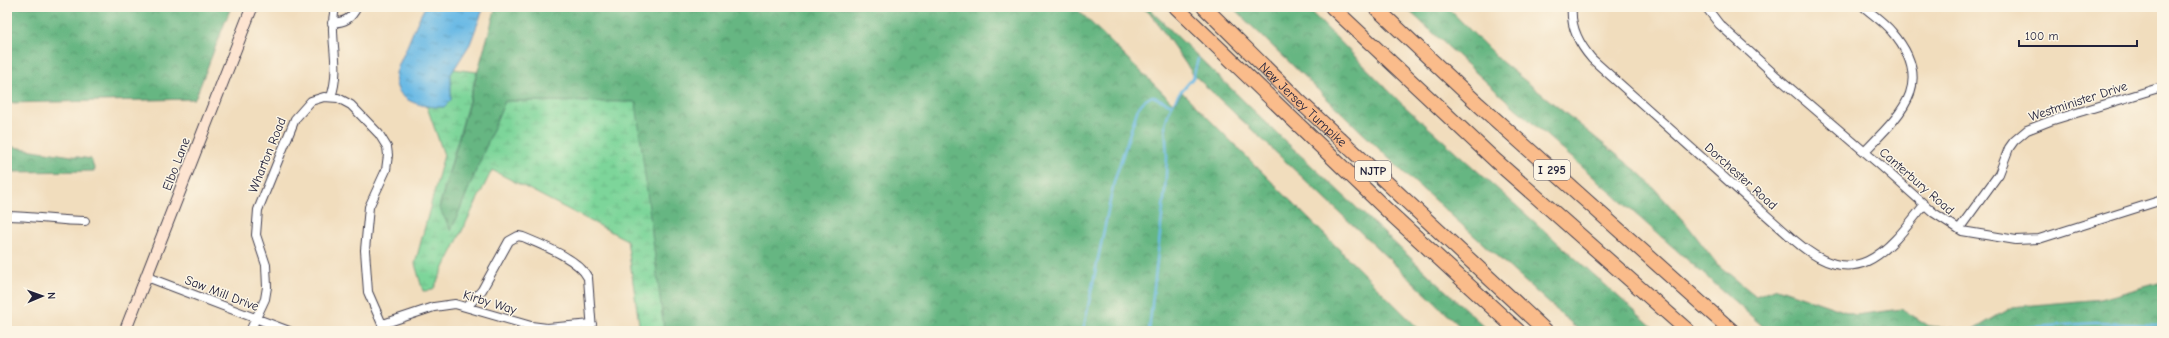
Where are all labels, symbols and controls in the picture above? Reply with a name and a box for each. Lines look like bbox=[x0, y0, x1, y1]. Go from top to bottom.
scale bar bbox=[2019, 22, 2137, 48]
text: 100 m bbox=[2025, 29, 2058, 43]
street label: New Jersey Turnpike bbox=[1257, 59, 1351, 150]
street label: Westminister Drive bbox=[2027, 78, 2130, 124]
street label: Wharton Road bbox=[245, 115, 289, 195]
street label: Elbo Lane bbox=[159, 135, 193, 193]
street label: Dorchester Road bbox=[1702, 140, 1780, 212]
street label: Canterbury Road bbox=[1877, 145, 1957, 217]
road number: I 295 bbox=[1534, 160, 1570, 180]
road number: NJTP bbox=[1355, 161, 1391, 181]
street label: Saw Mill Drive bbox=[183, 272, 261, 314]
north arrow bbox=[22, 276, 62, 316]
street label: Kirby Way bbox=[461, 287, 519, 317]
text: N bbox=[45, 292, 58, 299]

